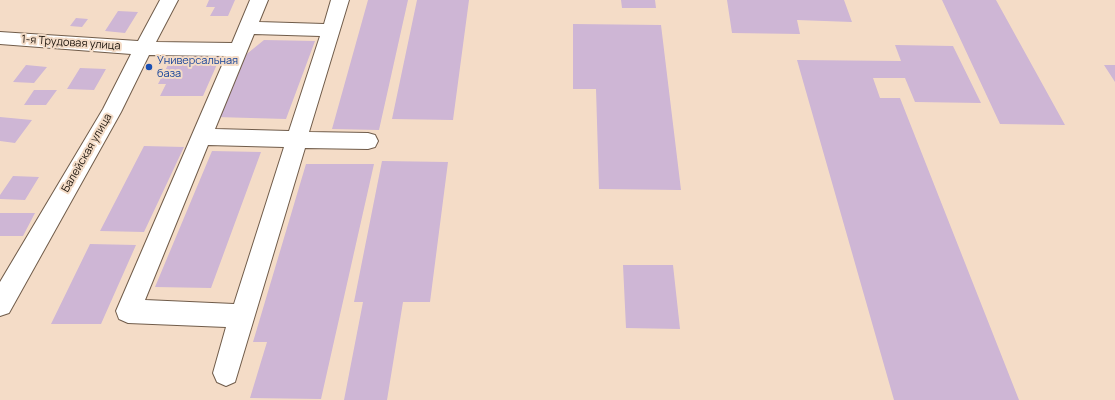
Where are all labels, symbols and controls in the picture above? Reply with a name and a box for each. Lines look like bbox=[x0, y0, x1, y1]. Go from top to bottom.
street label: 1-я Трудовая улица bbox=[21, 33, 121, 53]
place label: Универсальная база bbox=[157, 54, 238, 80]
marker: Универсальная база bbox=[144, 62, 154, 72]
street label: Балейская улица bbox=[59, 111, 115, 195]

